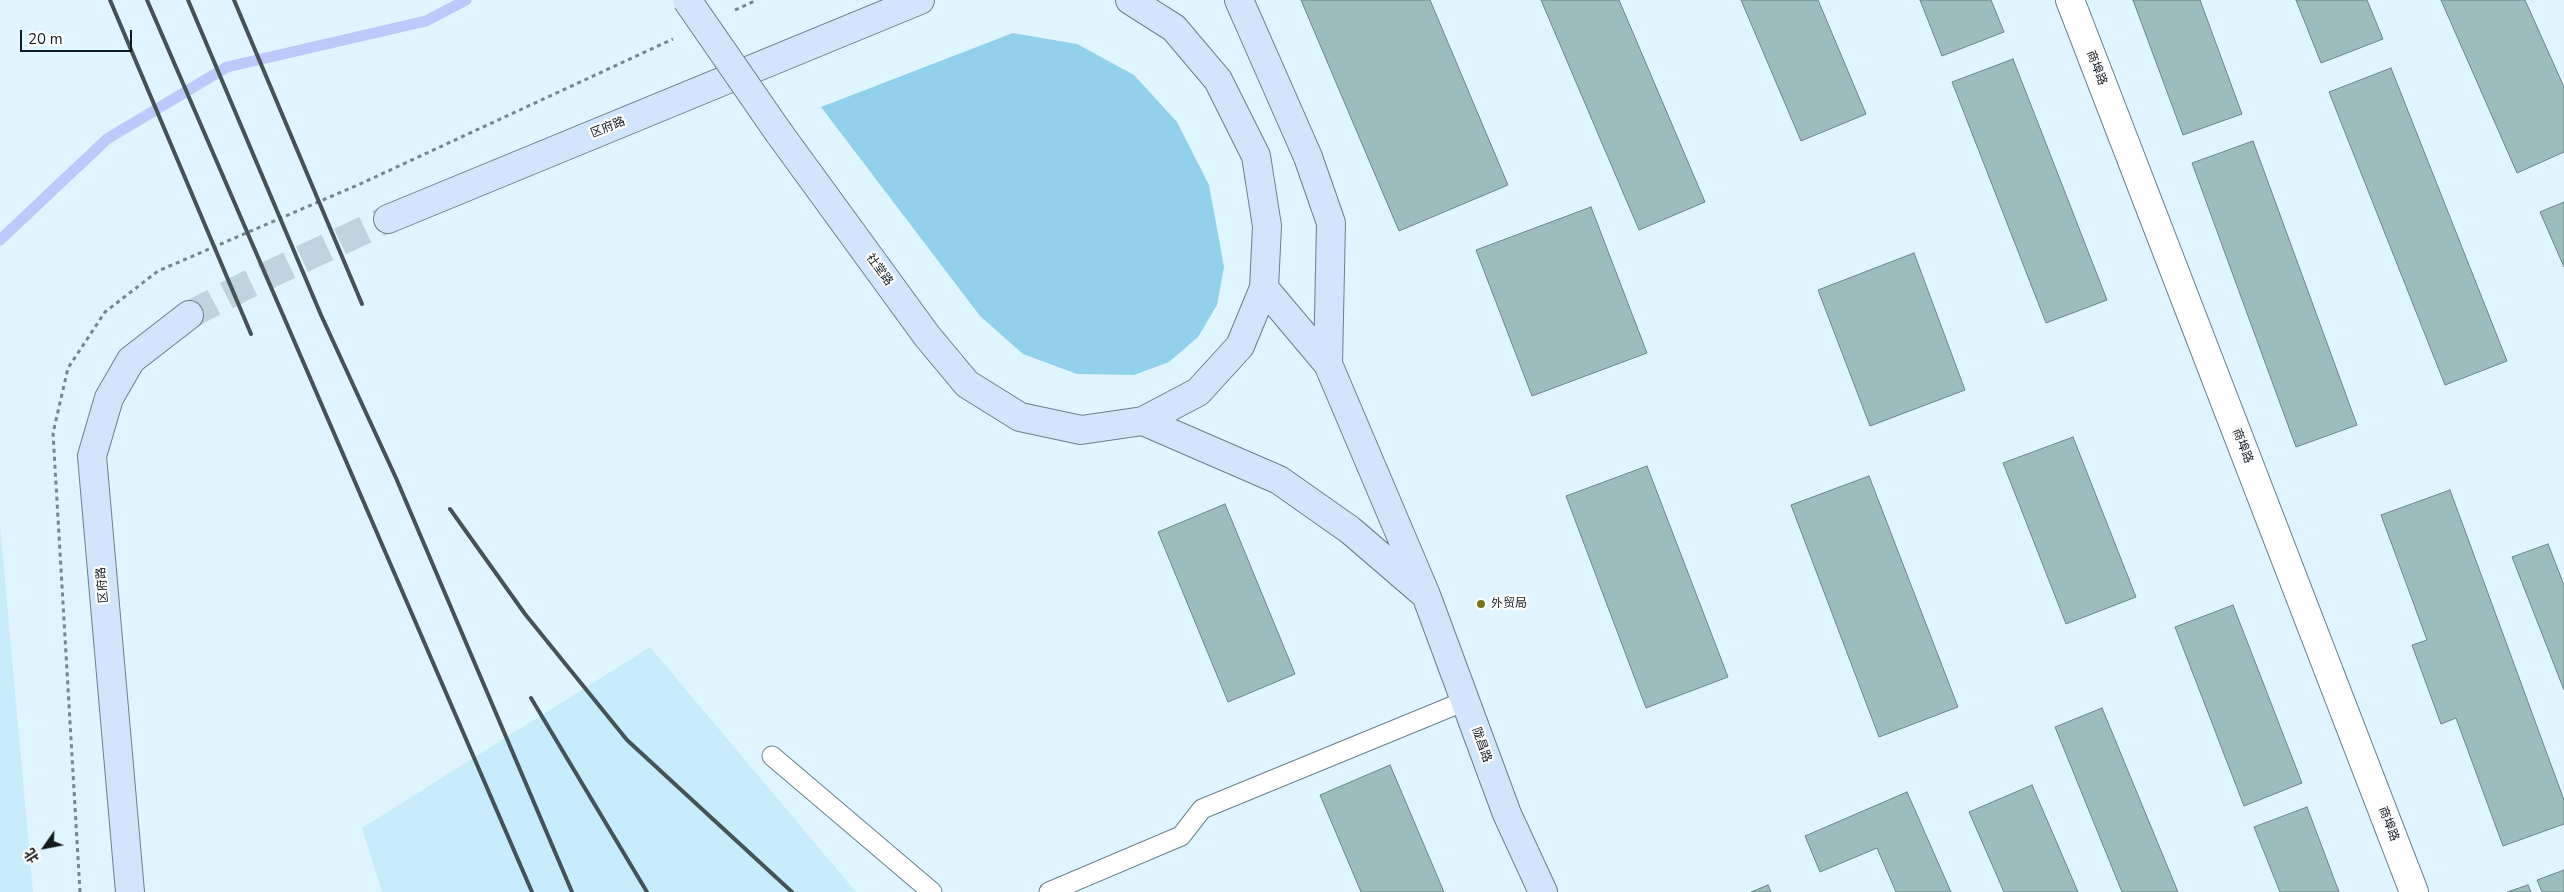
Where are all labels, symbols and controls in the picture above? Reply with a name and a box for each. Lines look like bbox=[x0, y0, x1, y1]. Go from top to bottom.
scale bar bbox=[22, 20, 135, 52]
text: 20 m bbox=[28, 29, 63, 49]
street label: 商埠路 bbox=[2083, 49, 2109, 87]
street label: 区府路 bbox=[589, 115, 627, 141]
street label: 社堂路 bbox=[863, 251, 895, 289]
street label: 商埠路 bbox=[2229, 427, 2255, 465]
street label: 区府路 bbox=[94, 566, 112, 604]
place label: 外贸局 bbox=[1491, 597, 1527, 611]
marker: 外贸局 bbox=[1475, 598, 1487, 610]
street label: 陇昌路 bbox=[1468, 726, 1494, 764]
street label: 商埠路 bbox=[2375, 805, 2401, 843]
north arrow bbox=[20, 822, 70, 872]
text: 北 bbox=[20, 844, 44, 866]

